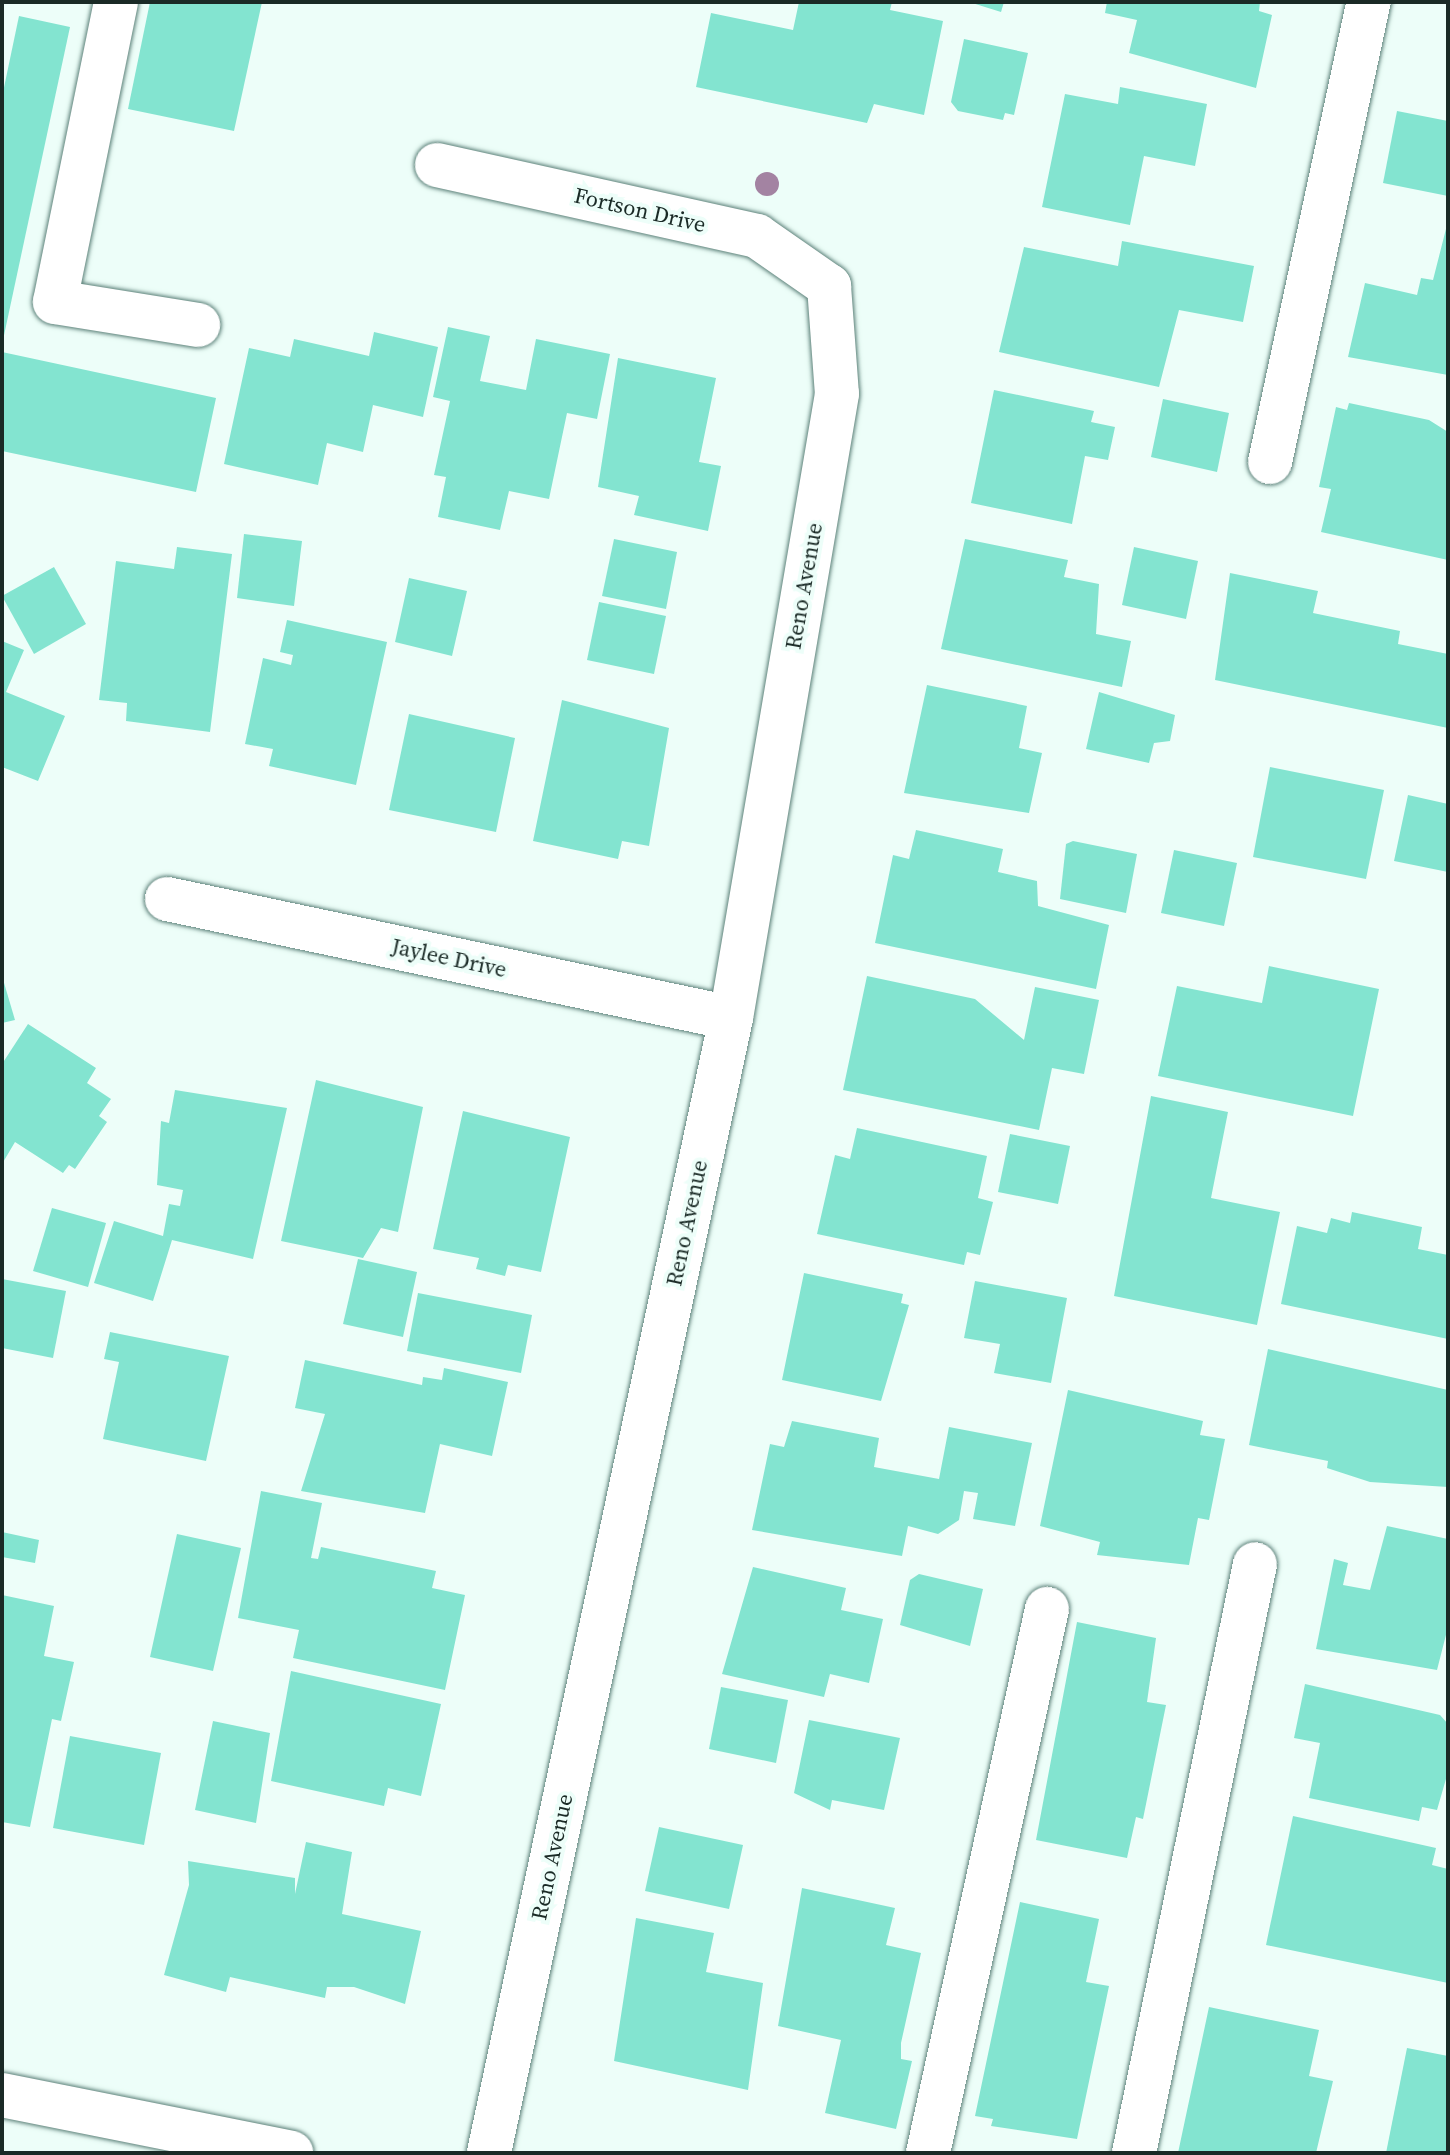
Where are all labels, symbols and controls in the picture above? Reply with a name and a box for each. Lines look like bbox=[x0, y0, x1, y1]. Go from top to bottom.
street label: Fortson Drive bbox=[572, 182, 708, 238]
street label: Reno Avenue bbox=[780, 521, 828, 651]
street label: Jaylee Drive bbox=[389, 933, 509, 983]
street label: Reno Avenue bbox=[661, 1158, 713, 1288]
street label: Reno Avenue bbox=[526, 1792, 578, 1922]

